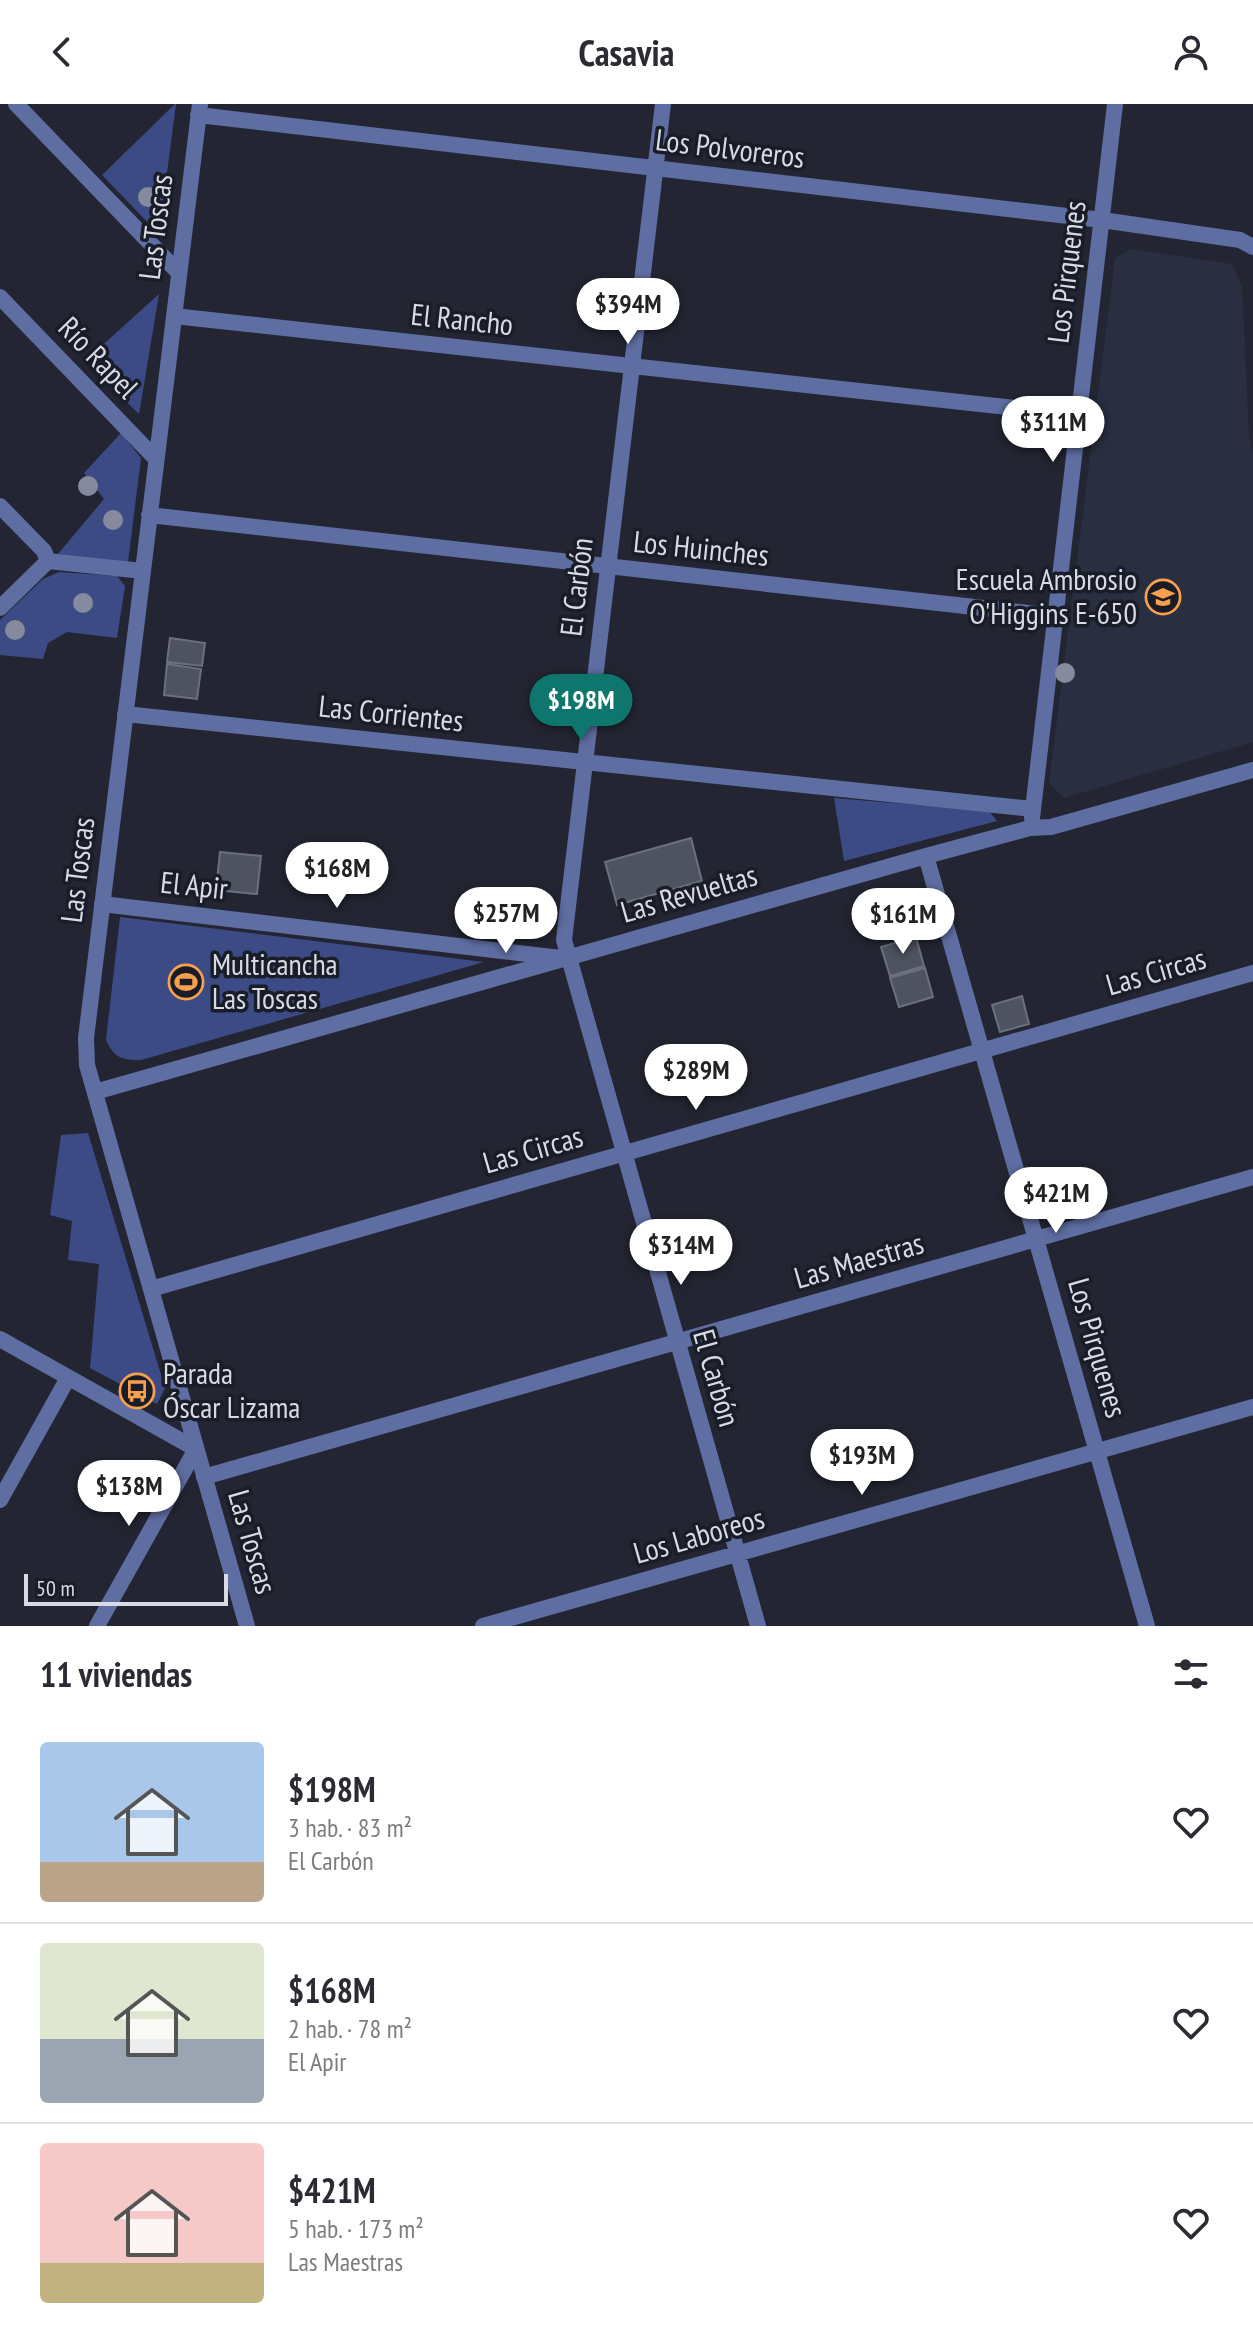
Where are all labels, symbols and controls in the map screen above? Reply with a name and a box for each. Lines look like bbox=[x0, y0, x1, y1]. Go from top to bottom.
text: Casavia bbox=[579, 29, 674, 76]
icon: back bbox=[40, 30, 84, 74]
icon: person bbox=[1169, 30, 1213, 74]
street label: Los Polvoreros bbox=[653, 119, 807, 176]
street label: Las Toscas bbox=[129, 172, 180, 282]
street label: Los Pirquenes bbox=[1037, 199, 1094, 345]
pin: $394M bbox=[572, 278, 684, 346]
text: $394M bbox=[595, 287, 661, 320]
street label: El Rancho bbox=[409, 294, 515, 343]
street label: Río Rapel bbox=[51, 308, 148, 406]
pin: $311M bbox=[997, 396, 1109, 464]
text: $311M bbox=[1020, 405, 1086, 438]
street label: Los Huinches bbox=[632, 521, 771, 574]
street label: El Carbón bbox=[550, 535, 601, 638]
place label: Escuela Ambrosio O'Higgins E-650 bbox=[956, 559, 1137, 632]
school or university icon: Escuela Ambrosio O'Higgins E-650 bbox=[1144, 578, 1182, 616]
pin: $198M bbox=[525, 674, 637, 742]
text: $198M bbox=[548, 683, 614, 716]
street label: Las Corrientes bbox=[317, 686, 466, 740]
street label: Las Toscas bbox=[51, 815, 102, 925]
pin: $168M bbox=[281, 842, 393, 910]
text: $168M bbox=[304, 851, 370, 884]
street label: Las Revueltas bbox=[616, 855, 761, 931]
street label: El Apir bbox=[159, 862, 230, 908]
pin: $257M bbox=[450, 887, 562, 955]
pin: $161M bbox=[847, 888, 959, 956]
text: $257M bbox=[473, 896, 539, 929]
text: $161M bbox=[870, 897, 936, 930]
street label: Las Circas bbox=[1101, 938, 1210, 1003]
place label: Multicancha Las Toscas bbox=[212, 944, 338, 1017]
sports icon: Multicancha Las Toscas bbox=[167, 963, 205, 1001]
pin: $289M bbox=[640, 1044, 752, 1112]
text: $289M bbox=[663, 1053, 729, 1086]
street label: Las Circas bbox=[478, 1116, 587, 1181]
pin: $421M bbox=[1000, 1167, 1112, 1235]
text: $421M bbox=[1023, 1176, 1089, 1209]
pin: $314M bbox=[625, 1219, 737, 1287]
street label: Las Maestras bbox=[789, 1223, 928, 1297]
text: $314M bbox=[648, 1228, 714, 1261]
street label: Los Pirquenes bbox=[1060, 1274, 1137, 1422]
street label: El Carbón bbox=[685, 1325, 750, 1431]
place label: Parada Óscar Lizama bbox=[163, 1353, 300, 1426]
bus stop icon: Parada Óscar Lizama bbox=[118, 1372, 156, 1410]
pin: $193M bbox=[806, 1429, 918, 1497]
text: $193M bbox=[829, 1438, 895, 1471]
pin: $138M bbox=[73, 1460, 185, 1528]
text: $138M bbox=[96, 1469, 162, 1502]
street label: Las Toscas bbox=[220, 1485, 287, 1598]
street label: Los Laboreos bbox=[629, 1497, 768, 1572]
scale bar bbox=[24, 1570, 228, 1606]
text: 50 m bbox=[36, 1574, 75, 1602]
text: 11 viviendas bbox=[40, 1652, 192, 1696]
icon: filters bbox=[1169, 1652, 1213, 1696]
text: $198M bbox=[288, 1767, 376, 1811]
icon: home bbox=[104, 1774, 200, 1870]
icon: heart bbox=[1169, 1800, 1213, 1844]
text: 3 hab. · 83 m² bbox=[288, 1811, 412, 1844]
text: El Carbón bbox=[288, 1844, 374, 1877]
text: $168M bbox=[288, 1968, 376, 2012]
icon: home bbox=[104, 1975, 200, 2071]
icon: heart bbox=[1169, 2001, 1213, 2045]
text: 2 hab. · 78 m² bbox=[288, 2012, 412, 2045]
text: El Apir bbox=[288, 2045, 346, 2078]
text: $421M bbox=[288, 2168, 376, 2212]
icon: home bbox=[104, 2175, 200, 2271]
icon: heart bbox=[1169, 2201, 1213, 2245]
text: 5 hab. · 173 m² bbox=[288, 2212, 424, 2245]
text: Las Maestras bbox=[288, 2245, 403, 2278]

